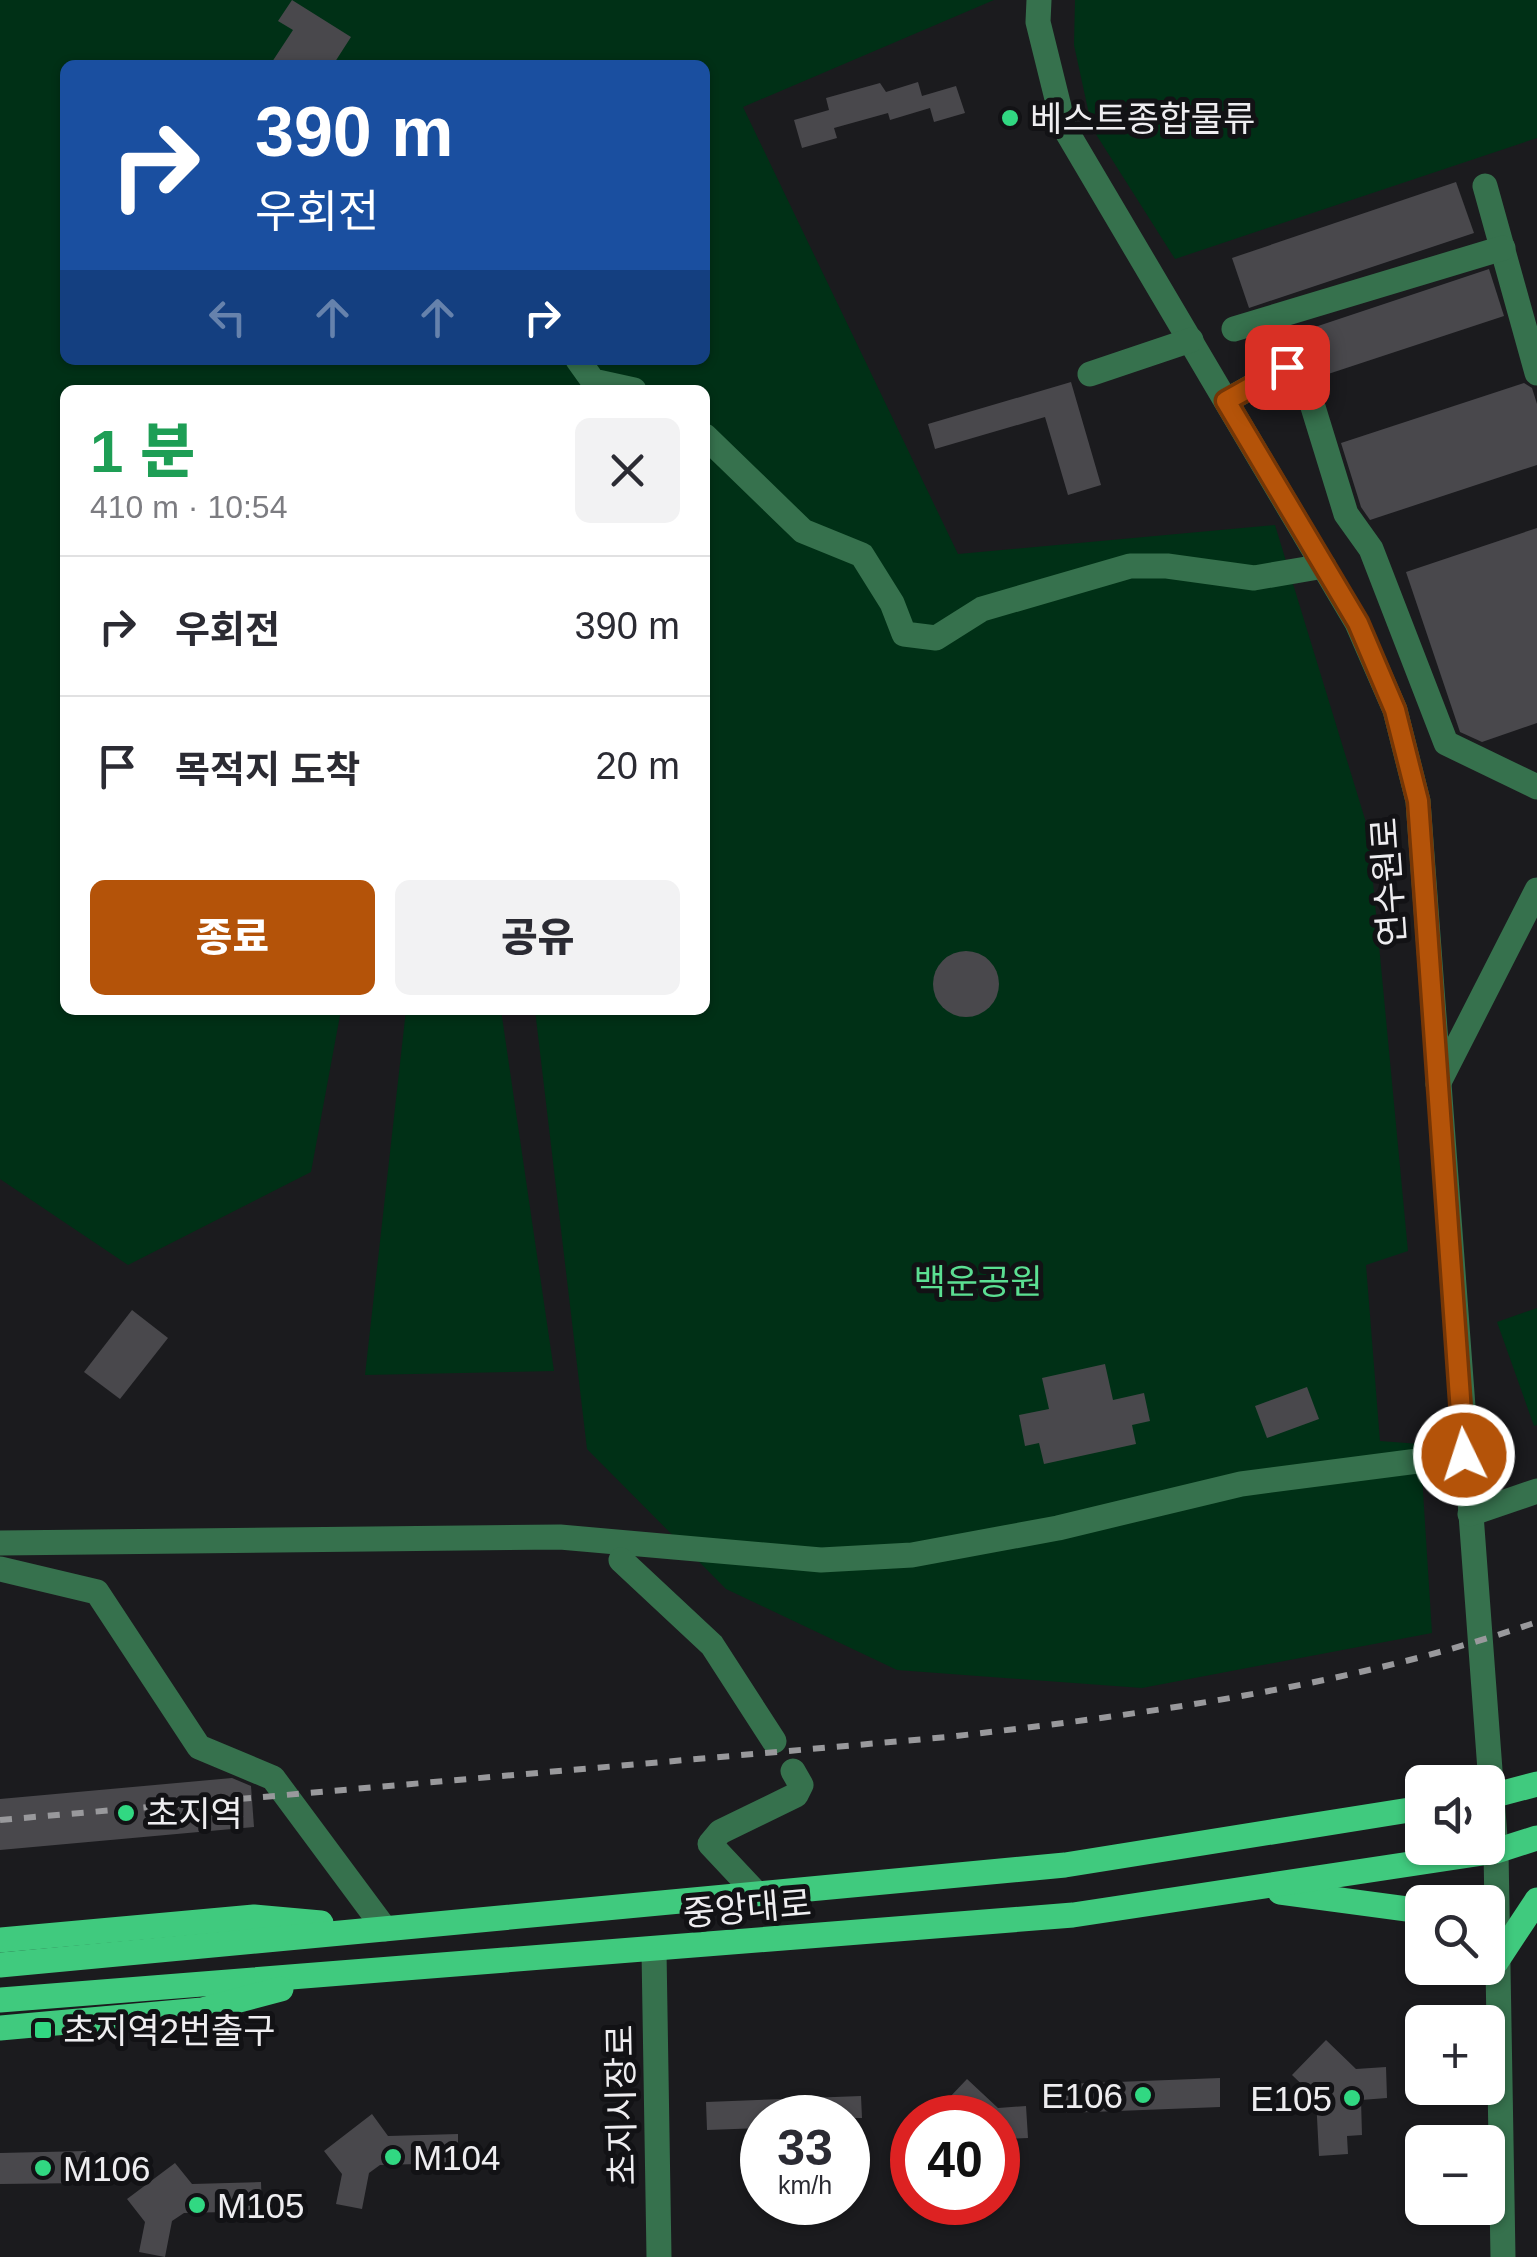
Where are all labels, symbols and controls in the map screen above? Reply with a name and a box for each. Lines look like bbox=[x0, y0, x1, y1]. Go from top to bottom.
text: 390 m bbox=[255, 93, 453, 171]
place label: 베스트종합물류 bbox=[1030, 99, 1255, 138]
icon: right bbox=[90, 100, 220, 230]
marker: 베스트종합물류 bbox=[999, 107, 1021, 129]
text: 우회전 bbox=[255, 186, 379, 237]
icon: left bbox=[200, 290, 255, 345]
icon: ahead bbox=[305, 290, 360, 345]
icon: ahead bbox=[410, 290, 465, 345]
icon: right bbox=[515, 290, 570, 345]
pin bbox=[1245, 325, 1330, 410]
icon: arrive bbox=[1260, 340, 1315, 395]
text: 1 분 bbox=[90, 418, 195, 485]
button: close bbox=[575, 418, 680, 523]
text: 410 m · 10:54 bbox=[90, 489, 287, 525]
icon: right bbox=[90, 599, 145, 654]
text: 390 m bbox=[574, 605, 680, 647]
text: 우회전 bbox=[175, 609, 280, 651]
icon: arrive bbox=[90, 739, 145, 794]
text: 20 m bbox=[596, 745, 680, 787]
text: 목적지 도착 bbox=[175, 749, 360, 791]
street label: 연수원로 bbox=[1364, 816, 1412, 948]
button: 종료 bbox=[90, 880, 375, 995]
button: 공유 bbox=[395, 880, 680, 995]
park label: 백운공원 bbox=[914, 1262, 1042, 1301]
position arrow bbox=[1412, 1403, 1516, 1507]
map controls bbox=[1405, 1765, 1505, 2225]
button: sound bbox=[1405, 1765, 1505, 1865]
place label: 초지역 bbox=[146, 1794, 243, 1833]
marker: 초지역 bbox=[115, 1802, 137, 1824]
street label: 중앙대로 bbox=[681, 1883, 813, 1933]
button: search bbox=[1405, 1885, 1505, 1985]
button: + bbox=[1405, 2005, 1505, 2105]
place label: 초지역2번출구 bbox=[63, 2011, 276, 2050]
marker: 초지역2번출구 bbox=[32, 2019, 54, 2041]
street label: 초지시장로 bbox=[600, 2024, 642, 2186]
place label: E106 bbox=[1041, 2076, 1123, 2115]
place label: E105 bbox=[1250, 2079, 1332, 2118]
marker: E106 bbox=[1132, 2084, 1154, 2106]
marker: E105 bbox=[1341, 2087, 1363, 2109]
speed limit sign: 40 bbox=[890, 2095, 1020, 2225]
text: 33 bbox=[777, 2120, 833, 2176]
button: − bbox=[1405, 2125, 1505, 2225]
place label: M104 bbox=[413, 2138, 501, 2177]
marker: M104 bbox=[382, 2146, 404, 2168]
place label: M106 bbox=[63, 2149, 151, 2188]
marker: M106 bbox=[32, 2157, 54, 2179]
text: km/h bbox=[778, 2171, 832, 2199]
place label: M105 bbox=[217, 2186, 305, 2225]
marker: M105 bbox=[186, 2194, 208, 2216]

